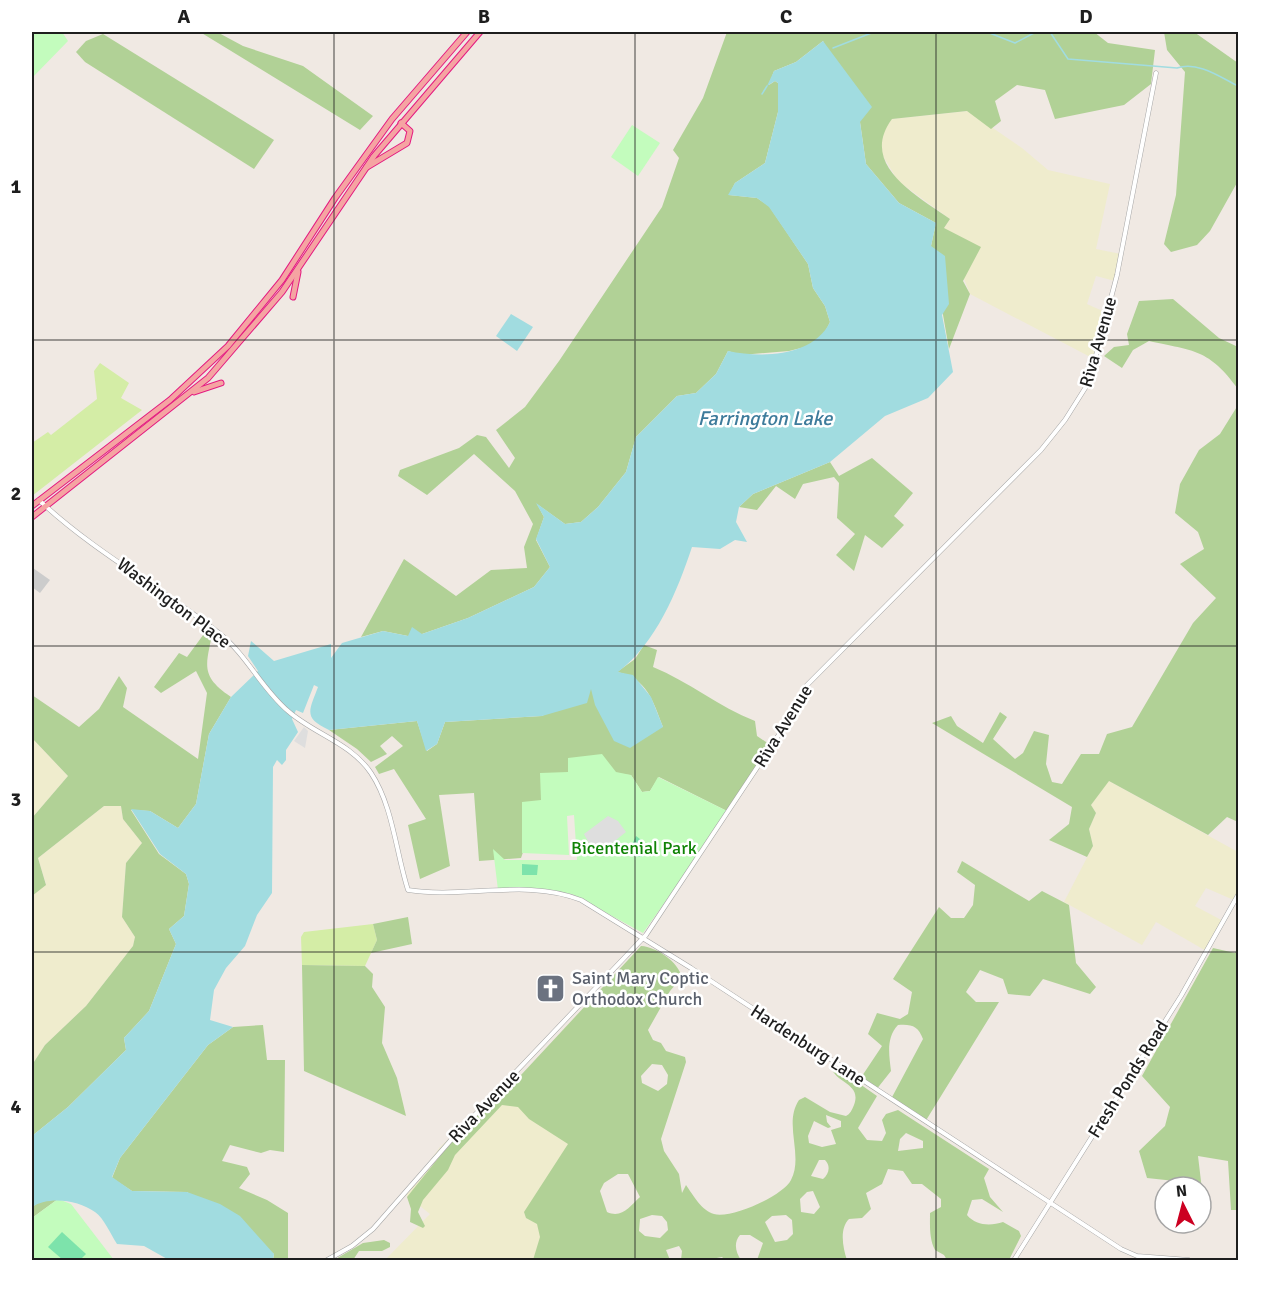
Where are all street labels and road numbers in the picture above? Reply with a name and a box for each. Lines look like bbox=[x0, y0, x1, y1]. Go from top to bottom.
street label: Riva Avenue bbox=[1075, 294, 1121, 390]
street label: Washington Place bbox=[113, 553, 235, 653]
street label: Riva Avenue bbox=[749, 681, 817, 771]
street label: Hardenburg Lane bbox=[746, 1000, 870, 1090]
street label: Fresh Ponds Road bbox=[1083, 1016, 1173, 1142]
street label: Riva Avenue bbox=[444, 1065, 524, 1147]

